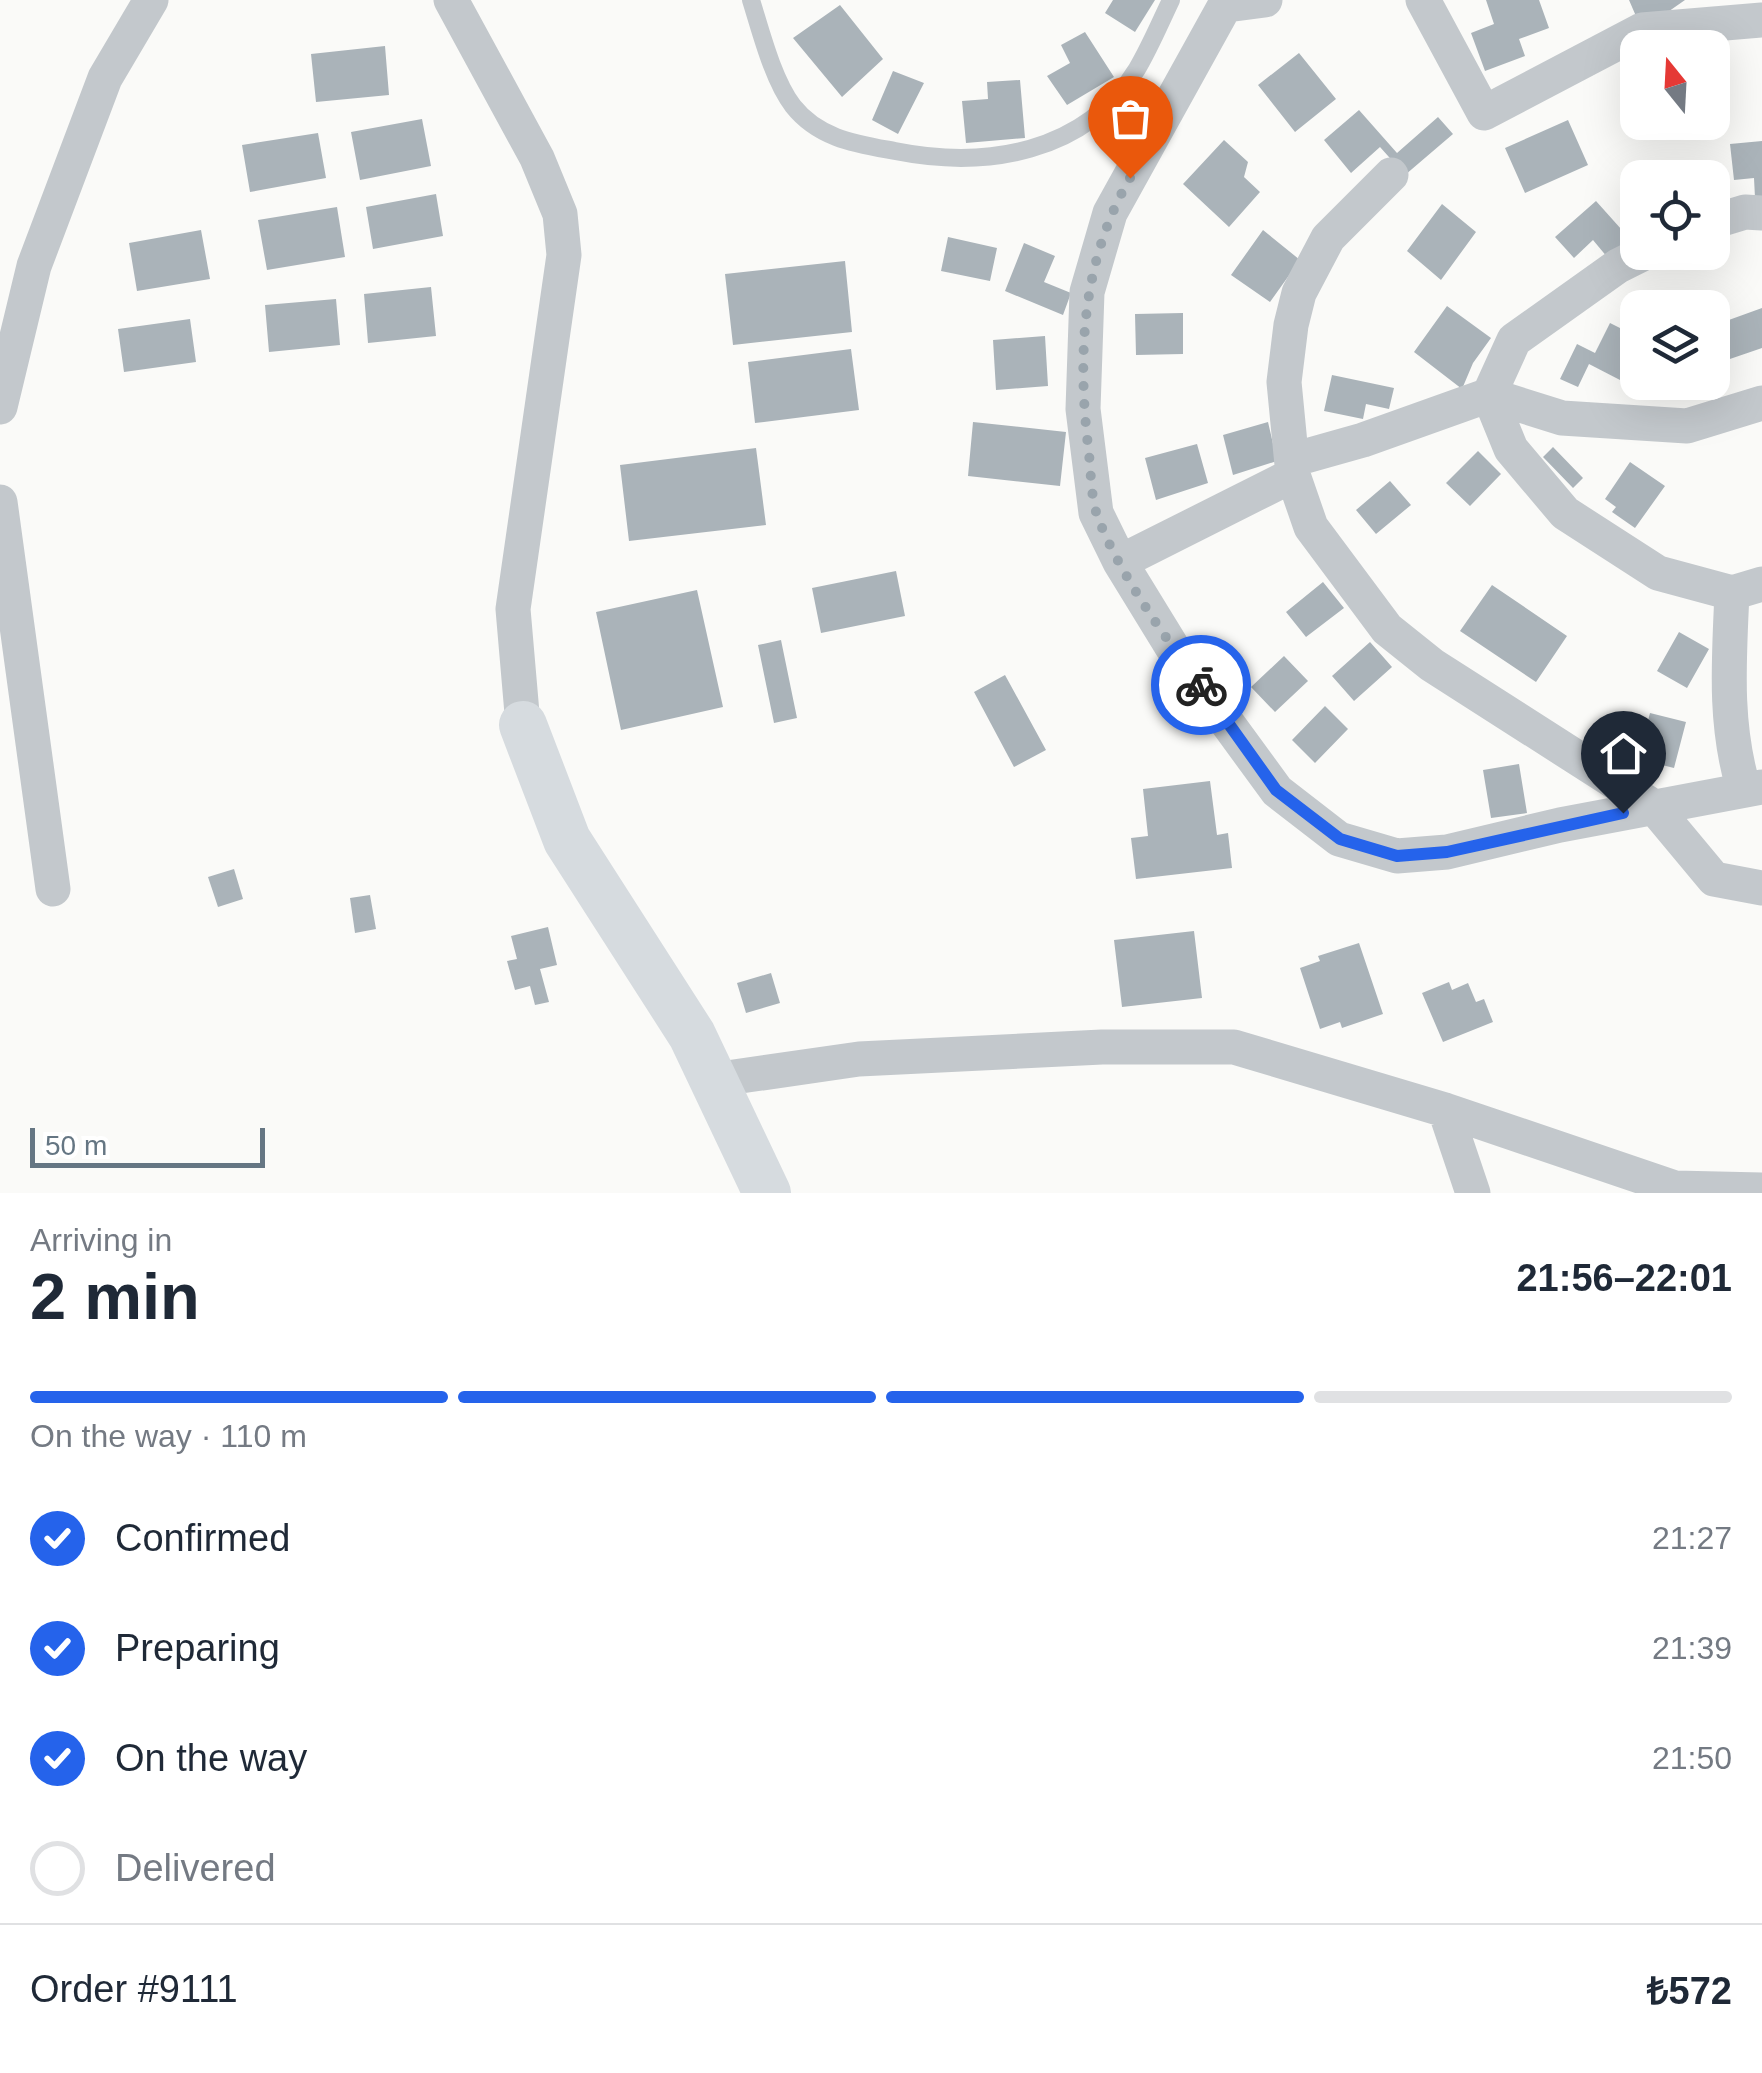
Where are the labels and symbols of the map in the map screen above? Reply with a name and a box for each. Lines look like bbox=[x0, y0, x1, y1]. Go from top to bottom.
north arrow bbox=[1620, 30, 1730, 140]
pin bbox=[1088, 76, 1173, 179]
courier bbox=[1151, 635, 1251, 735]
pin bbox=[1581, 711, 1666, 814]
scale bar bbox=[30, 1123, 265, 1168]

